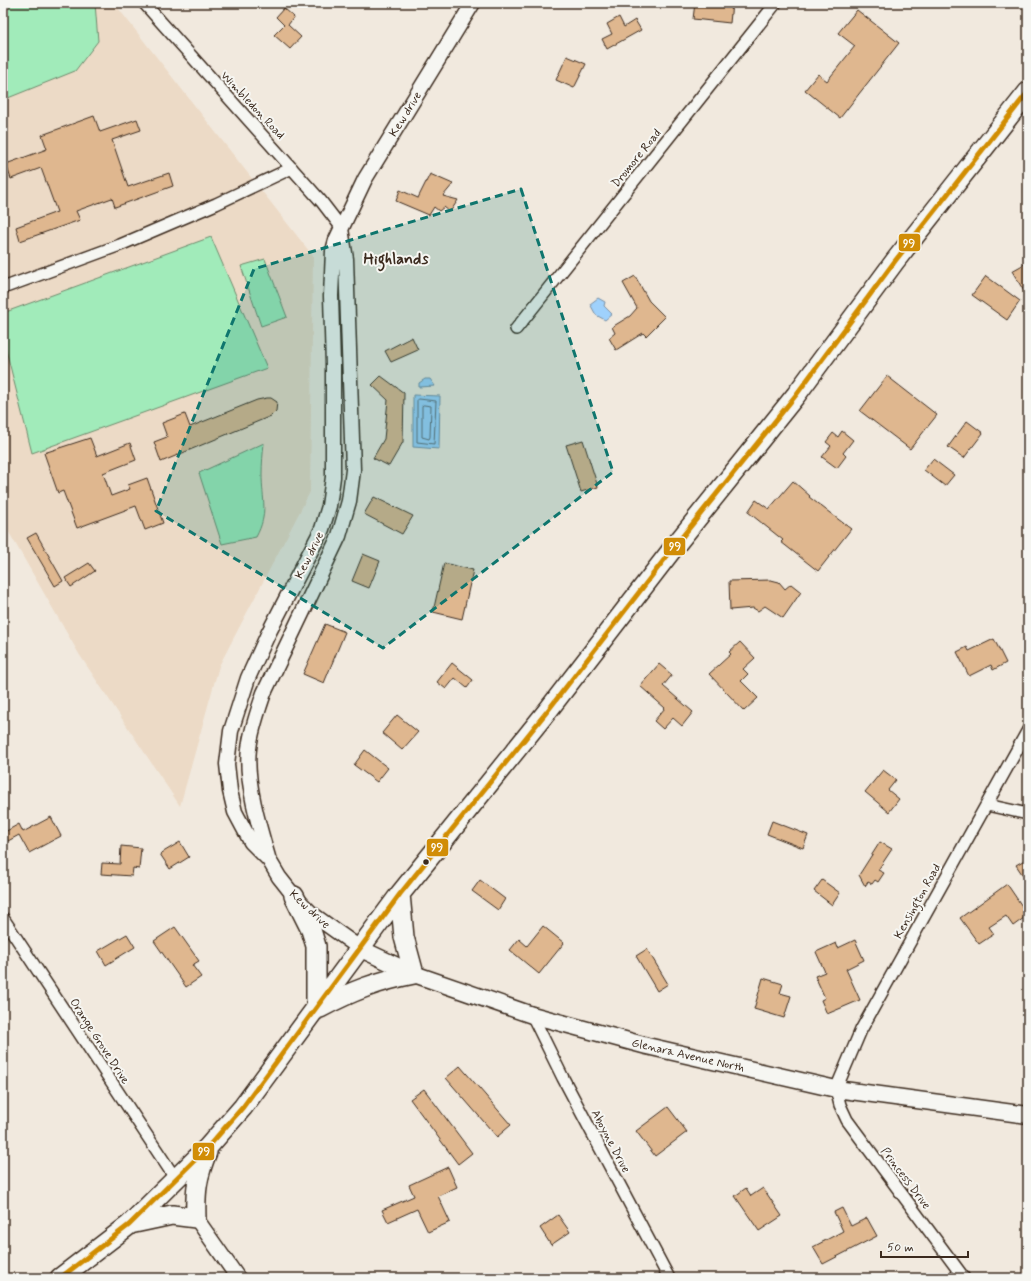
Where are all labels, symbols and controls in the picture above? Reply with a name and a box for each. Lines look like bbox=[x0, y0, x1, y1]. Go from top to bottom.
street label: Wimbledon Road bbox=[217, 68, 288, 143]
street label: Kew drive bbox=[386, 89, 426, 140]
street label: Dromore Road bbox=[608, 126, 665, 191]
line badge: 99 bbox=[898, 233, 921, 252]
text: 99 bbox=[903, 237, 915, 251]
district label: Highlands bbox=[364, 249, 429, 272]
street label: Kew drive bbox=[292, 529, 328, 582]
line badge: 99 bbox=[663, 537, 686, 556]
text: 99 bbox=[669, 540, 681, 554]
line badge: 99 bbox=[426, 838, 449, 857]
text: 99 bbox=[431, 841, 443, 855]
unlabelled marker bbox=[421, 857, 431, 867]
street label: Kensington Road bbox=[891, 861, 946, 942]
street label: Kew drive bbox=[285, 887, 333, 933]
street label: Orange Grove Drive bbox=[65, 996, 133, 1088]
street label: Glenara Avenue North bbox=[630, 1035, 746, 1077]
street label: Aboyne Drive bbox=[587, 1107, 633, 1176]
line badge: 99 bbox=[192, 1142, 215, 1161]
street label: Princess Drive bbox=[877, 1144, 934, 1213]
text: 99 bbox=[198, 1145, 210, 1159]
scale bar bbox=[881, 1233, 968, 1259]
text: 50 m bbox=[887, 1240, 914, 1256]

